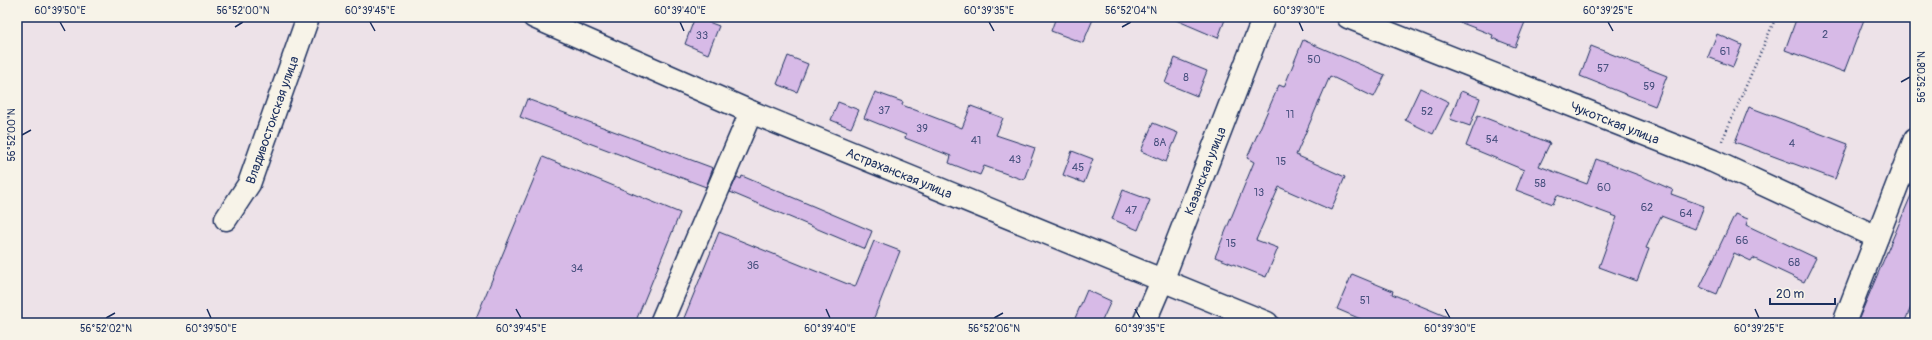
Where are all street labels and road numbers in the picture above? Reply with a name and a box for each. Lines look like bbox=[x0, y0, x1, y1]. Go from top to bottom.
street label: Владивостокская улица bbox=[243, 54, 303, 186]
street label: Чукотская улица bbox=[1568, 99, 1661, 148]
street label: Казанская улица bbox=[1181, 125, 1230, 217]
street label: Астраханская улица bbox=[843, 145, 954, 202]

